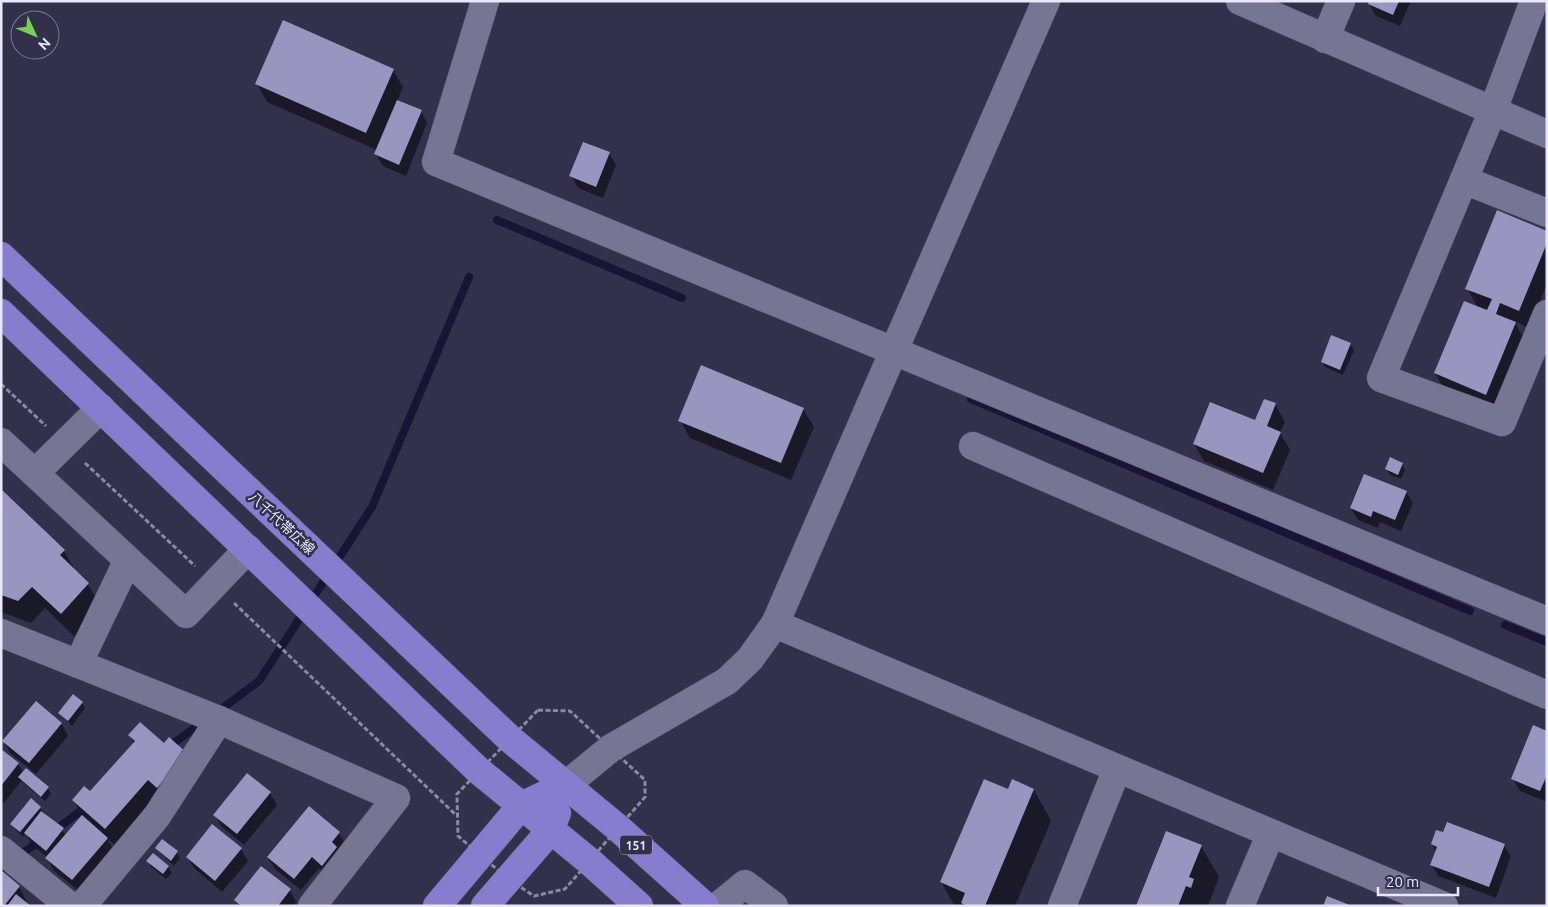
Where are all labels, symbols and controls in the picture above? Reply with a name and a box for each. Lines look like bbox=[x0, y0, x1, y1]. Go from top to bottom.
north arrow bbox=[10, 10, 60, 60]
text: N bbox=[35, 35, 54, 53]
street label: 八千代帯広線 bbox=[246, 489, 318, 557]
road number: 151 bbox=[620, 836, 652, 854]
scale bar bbox=[1378, 864, 1458, 896]
text: 20 m bbox=[1386, 873, 1419, 890]

